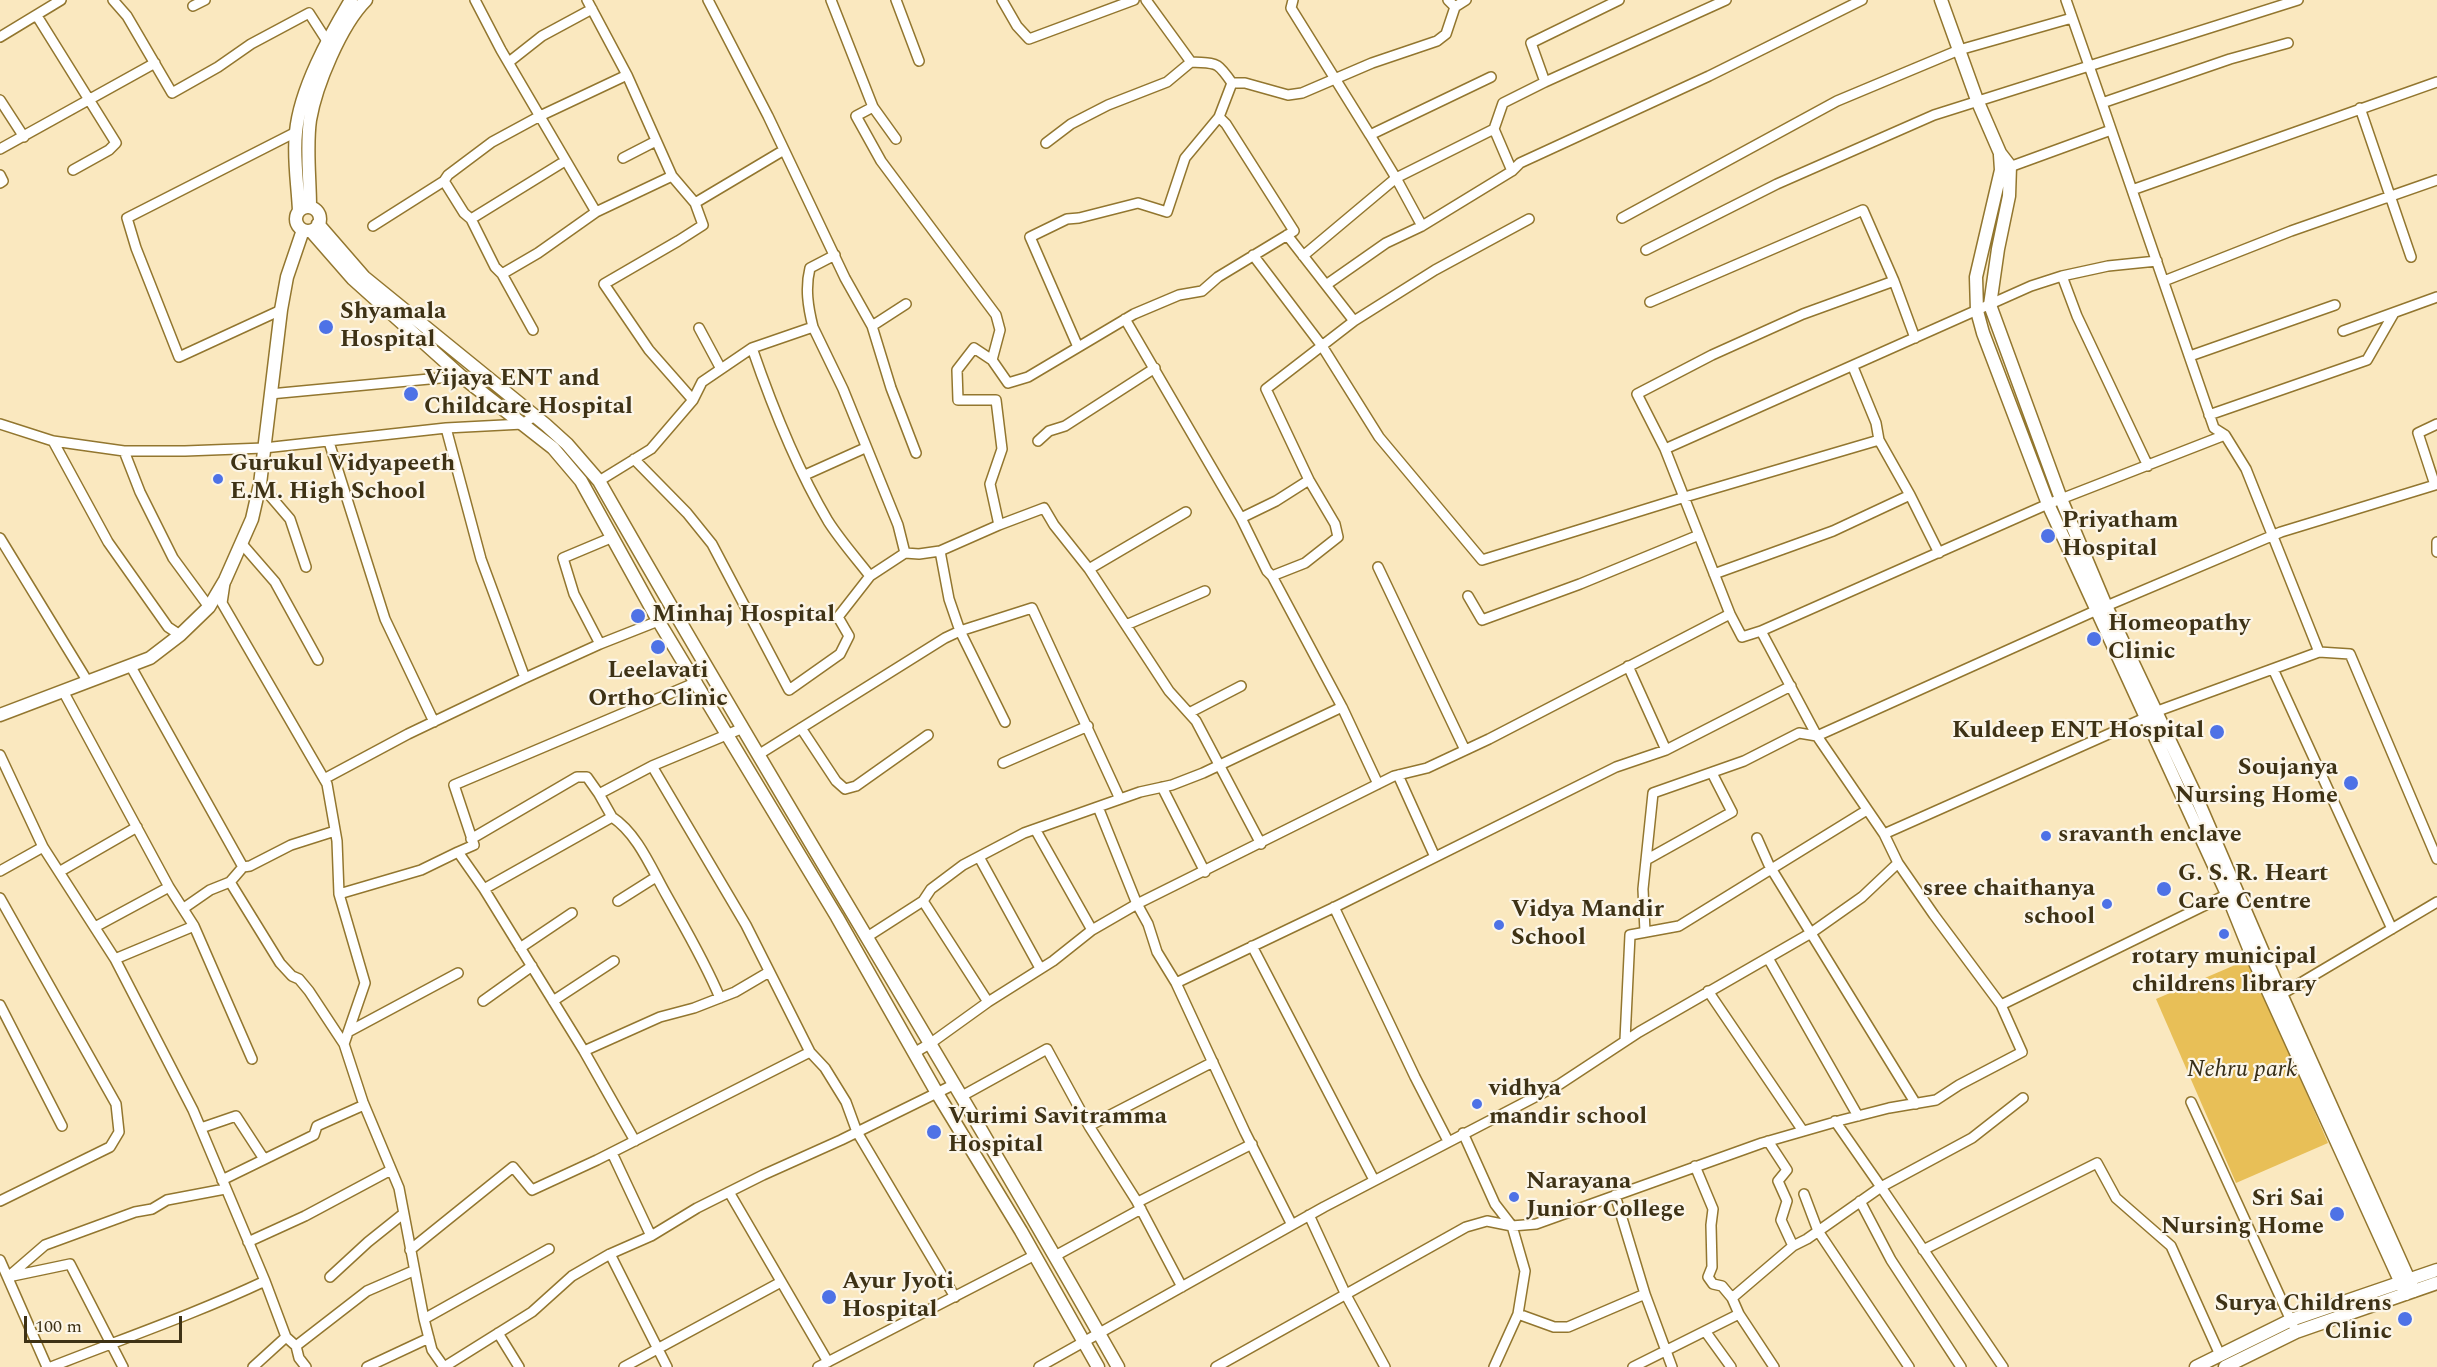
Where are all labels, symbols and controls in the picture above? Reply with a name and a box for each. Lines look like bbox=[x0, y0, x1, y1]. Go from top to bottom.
place label: Shyamala Hospital bbox=[340, 299, 446, 355]
marker: Shyamala Hospital bbox=[317, 318, 335, 336]
place label: Vijaya ENT and Childcare Hospital bbox=[424, 366, 633, 422]
marker: Vijaya ENT and Childcare Hospital bbox=[402, 385, 420, 403]
place label: Gurukul Vidyapeeth E.M. High School bbox=[230, 451, 455, 507]
marker: Gurukul Vidyapeeth E.M. High School bbox=[211, 472, 225, 486]
place label: Priyatham Hospital bbox=[2062, 508, 2178, 564]
marker: Priyatham Hospital bbox=[2039, 527, 2057, 545]
place label: Minhaj Hospital bbox=[652, 602, 835, 630]
marker: Minhaj Hospital bbox=[629, 607, 647, 625]
place label: Homeopathy Clinic bbox=[2108, 611, 2250, 667]
marker: Homeopathy Clinic bbox=[2085, 630, 2103, 648]
marker: Leelavati Ortho Clinic bbox=[649, 638, 667, 656]
place label: Leelavati Ortho Clinic bbox=[588, 658, 728, 714]
place label: Kuldeep ENT Hospital bbox=[1952, 718, 2204, 746]
marker: Kuldeep ENT Hospital bbox=[2208, 723, 2226, 741]
place label: Soujanya Nursing Home bbox=[2175, 755, 2338, 811]
marker: Soujanya Nursing Home bbox=[2342, 774, 2360, 792]
place label: sravanth enclave bbox=[2058, 822, 2242, 850]
marker: sravanth enclave bbox=[2039, 829, 2053, 843]
place label: G. S. R. Heart Care Centre bbox=[2178, 861, 2328, 917]
place label: sree chaithanya school bbox=[1923, 876, 2095, 932]
marker: G. S. R. Heart Care Centre bbox=[2155, 880, 2173, 898]
place label: Vidya Mandir School bbox=[1511, 897, 1664, 953]
marker: sree chaithanya school bbox=[2100, 897, 2114, 911]
marker: Vidya Mandir School bbox=[1492, 918, 1506, 932]
marker: rotary municipal childrens library bbox=[2217, 927, 2231, 941]
place label: rotary municipal childrens library bbox=[2131, 944, 2317, 1000]
park label: Nehru park bbox=[2187, 1057, 2297, 1085]
place label: vidhya mandir school bbox=[1489, 1076, 1647, 1132]
marker: vidhya mandir school bbox=[1470, 1097, 1484, 1111]
place label: Vurimi Savitramma Hospital bbox=[948, 1104, 1167, 1160]
marker: Vurimi Savitramma Hospital bbox=[925, 1123, 943, 1141]
place label: Narayana Junior College bbox=[1526, 1169, 1685, 1225]
place label: Sri Sai Nursing Home bbox=[2161, 1186, 2324, 1242]
marker: Narayana Junior College bbox=[1507, 1190, 1521, 1204]
marker: Sri Sai Nursing Home bbox=[2328, 1205, 2346, 1223]
place label: Ayur Jyoti Hospital bbox=[842, 1269, 954, 1325]
marker: Ayur Jyoti Hospital bbox=[820, 1288, 838, 1306]
place label: Surya Childrens Clinic bbox=[2215, 1291, 2392, 1347]
scale bar bbox=[27, 1304, 184, 1342]
marker: Surya Childrens Clinic bbox=[2396, 1310, 2414, 1328]
text: 100 m bbox=[35, 1313, 82, 1340]

